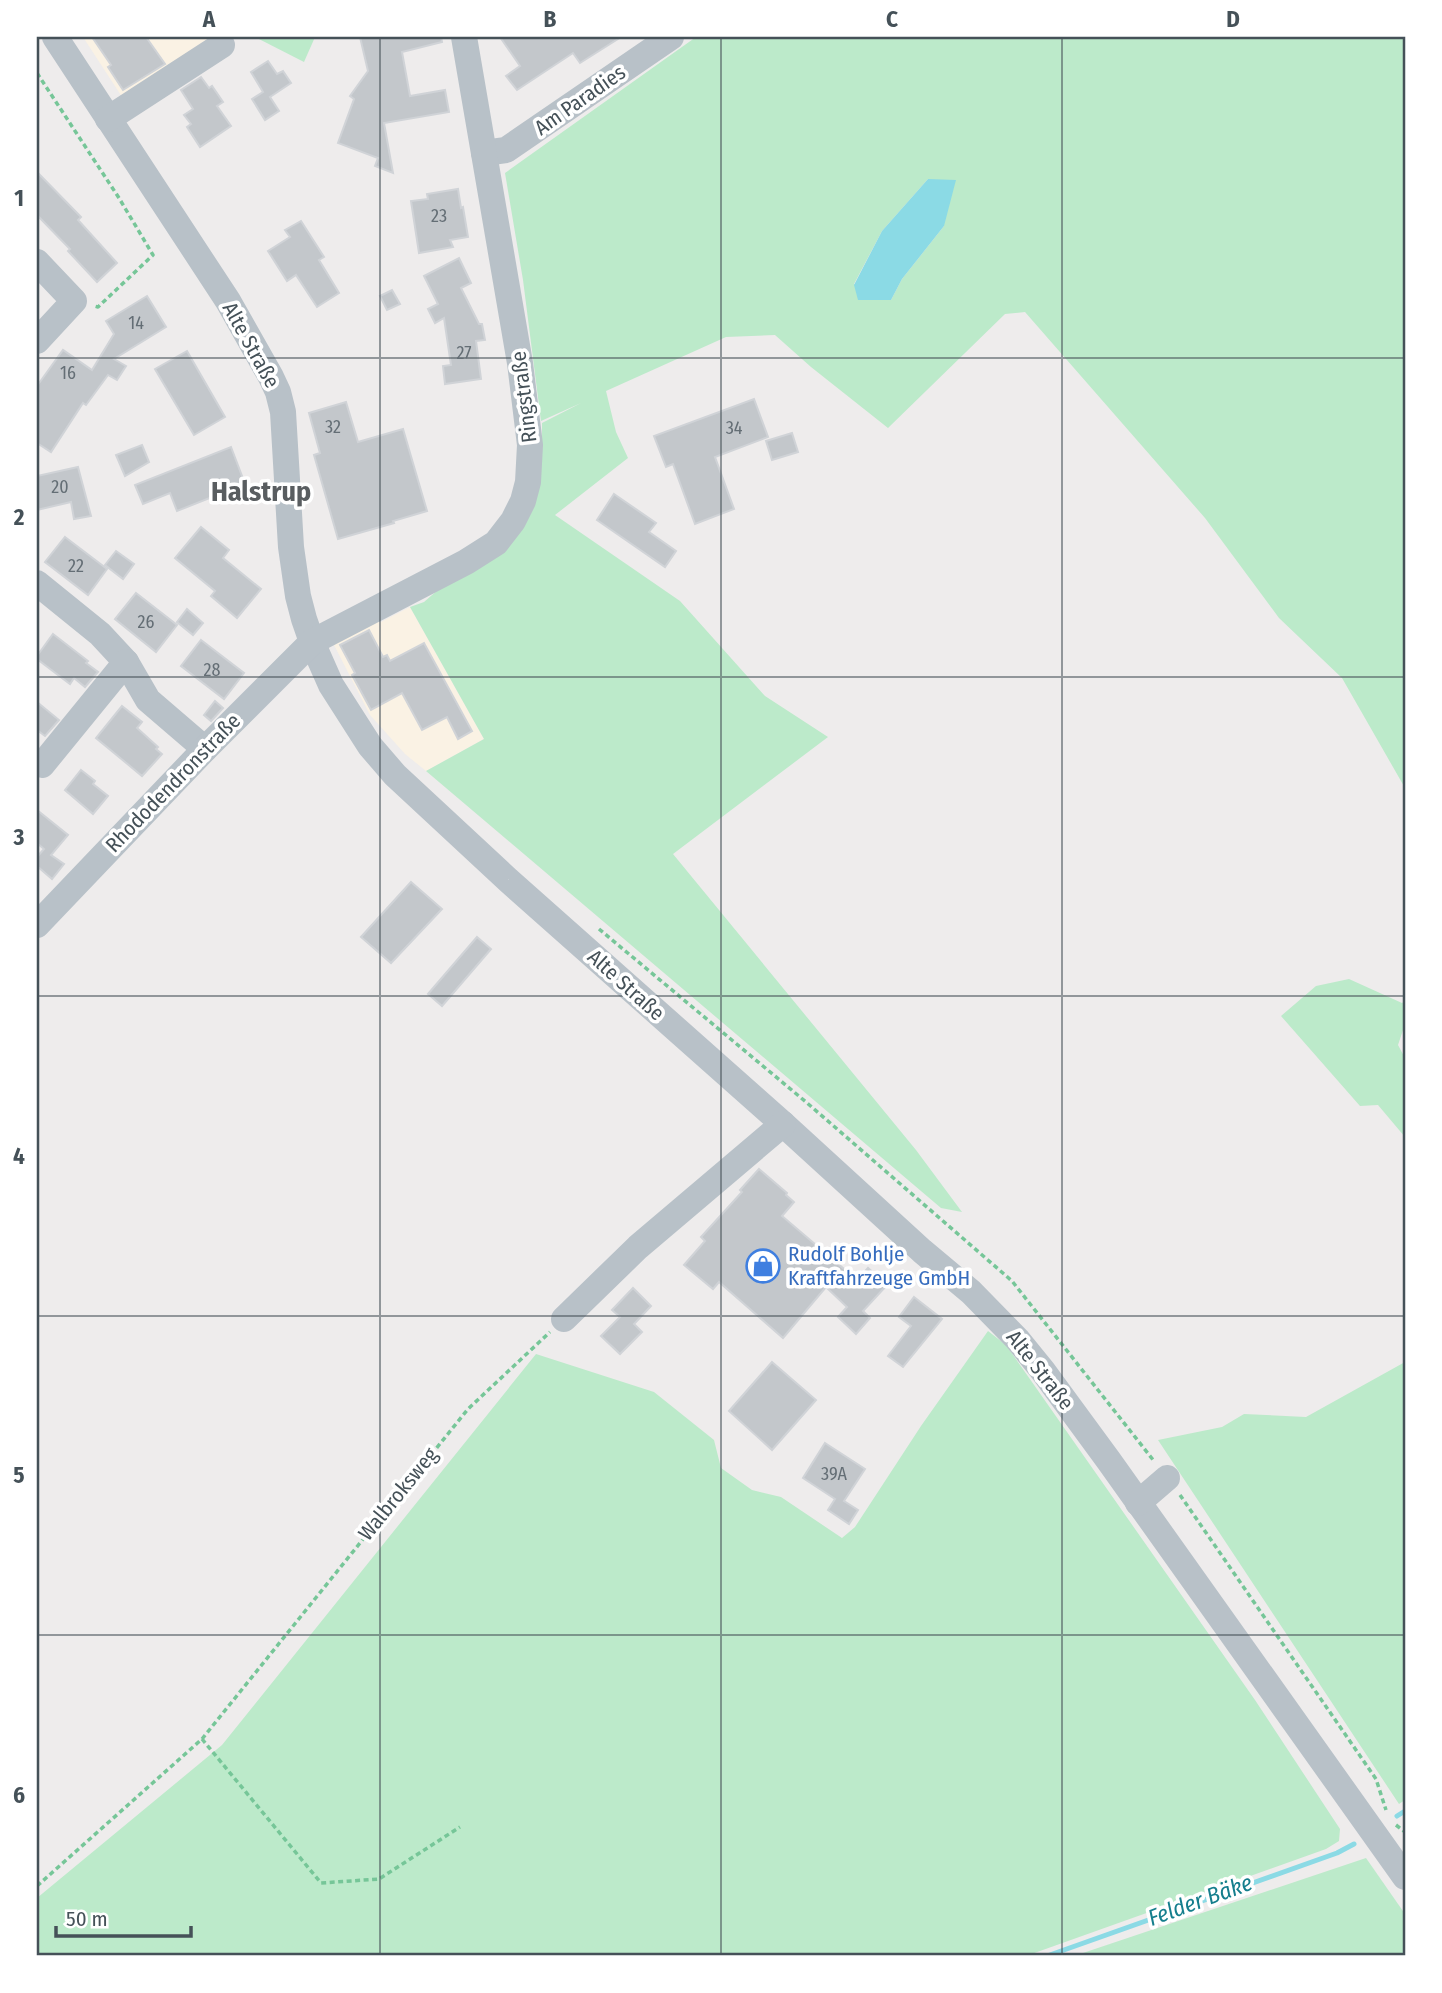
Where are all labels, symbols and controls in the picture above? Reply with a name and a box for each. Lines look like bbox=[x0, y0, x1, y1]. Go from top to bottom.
text: A bbox=[202, 5, 216, 33]
text: B bbox=[544, 5, 557, 33]
text: C bbox=[886, 5, 898, 33]
text: D bbox=[1226, 5, 1240, 33]
street label: Am Paradies bbox=[529, 59, 631, 141]
text: 1 bbox=[14, 184, 24, 212]
house number: 23 bbox=[431, 205, 447, 227]
street label: Alte Straße bbox=[217, 297, 285, 393]
house number: 14 bbox=[128, 312, 144, 334]
house number: 27 bbox=[456, 342, 472, 364]
street label: Ringstraße bbox=[505, 350, 543, 444]
house number: 16 bbox=[60, 362, 76, 384]
house number: 32 bbox=[325, 416, 341, 438]
house number: 34 bbox=[726, 417, 743, 439]
district label: Halstrup bbox=[211, 475, 311, 508]
house number: 20 bbox=[51, 476, 69, 498]
text: 2 bbox=[13, 503, 25, 531]
house number: 22 bbox=[68, 555, 84, 577]
house number: 26 bbox=[138, 611, 155, 633]
house number: 28 bbox=[204, 659, 220, 681]
street label: Rhododendronstraße bbox=[100, 708, 246, 858]
text: 3 bbox=[13, 823, 25, 851]
street label: Alte Straße bbox=[582, 944, 670, 1026]
text: 4 bbox=[13, 1142, 25, 1170]
place label: Rudolf Bohlje Kraftfahrzeuge GmbH bbox=[788, 1241, 970, 1291]
shop icon: Rudolf Bohlje Kraftfahrzeuge GmbH bbox=[744, 1247, 782, 1285]
street label: Alte Straße bbox=[1001, 1325, 1079, 1415]
street label: Walbroksweg bbox=[353, 1442, 443, 1546]
text: 5 bbox=[13, 1461, 25, 1489]
house number: 39A bbox=[821, 1463, 848, 1485]
text: 6 bbox=[13, 1781, 25, 1809]
water label: Felder Bäke bbox=[1144, 1868, 1256, 1932]
scale bar bbox=[56, 1895, 191, 1939]
text: 50 m bbox=[66, 1906, 108, 1932]

